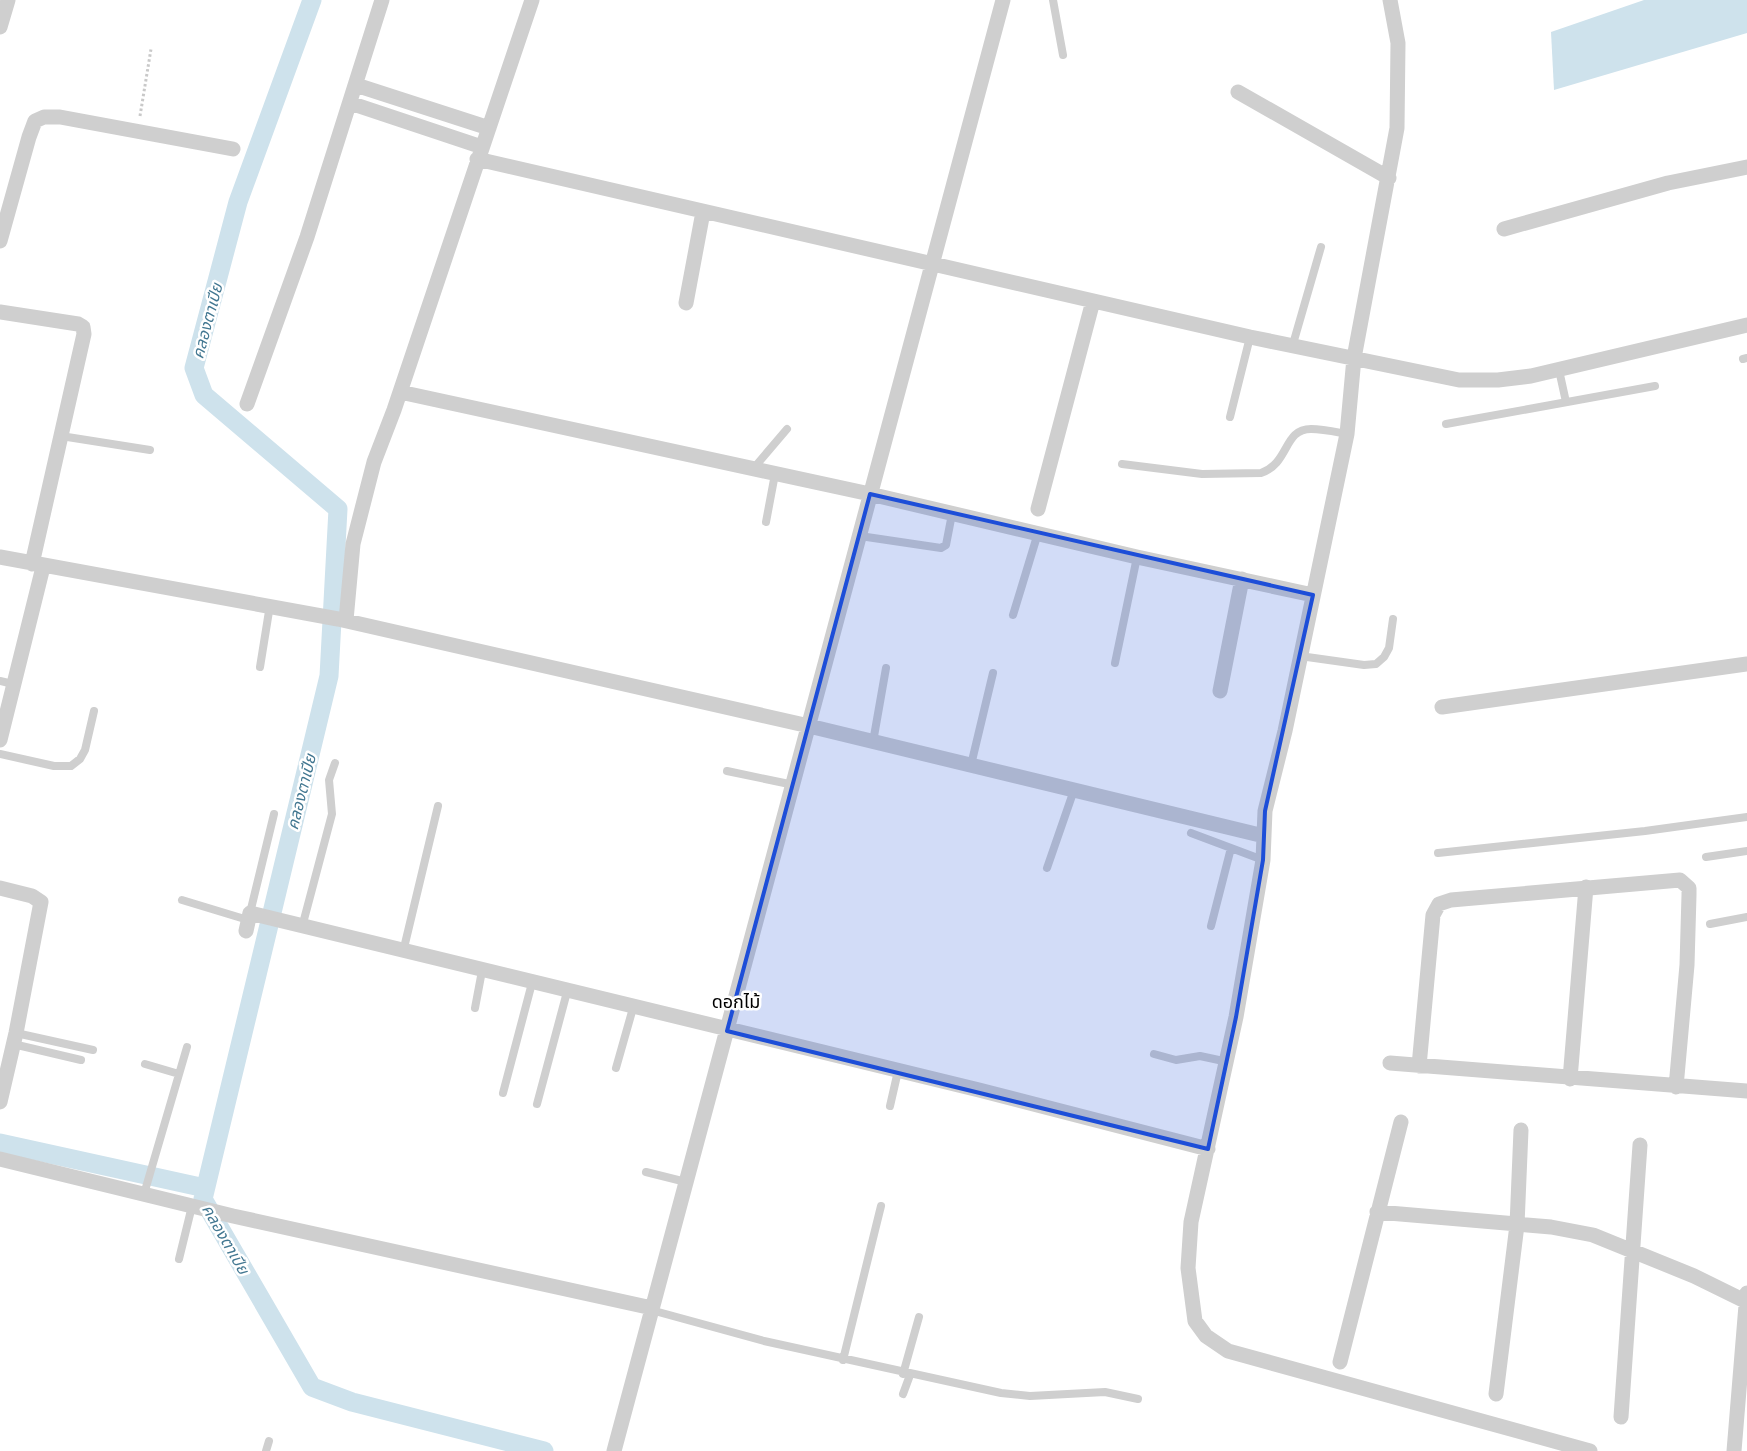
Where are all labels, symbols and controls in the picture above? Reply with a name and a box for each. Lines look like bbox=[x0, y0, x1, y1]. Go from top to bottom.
water label: คลองตาเปีย bbox=[188, 280, 227, 361]
water label: คลองตาเปีย bbox=[283, 751, 320, 832]
district label: ดอกไม้ bbox=[712, 991, 760, 1013]
water label: คลองตาเปีย bbox=[198, 1201, 254, 1279]

